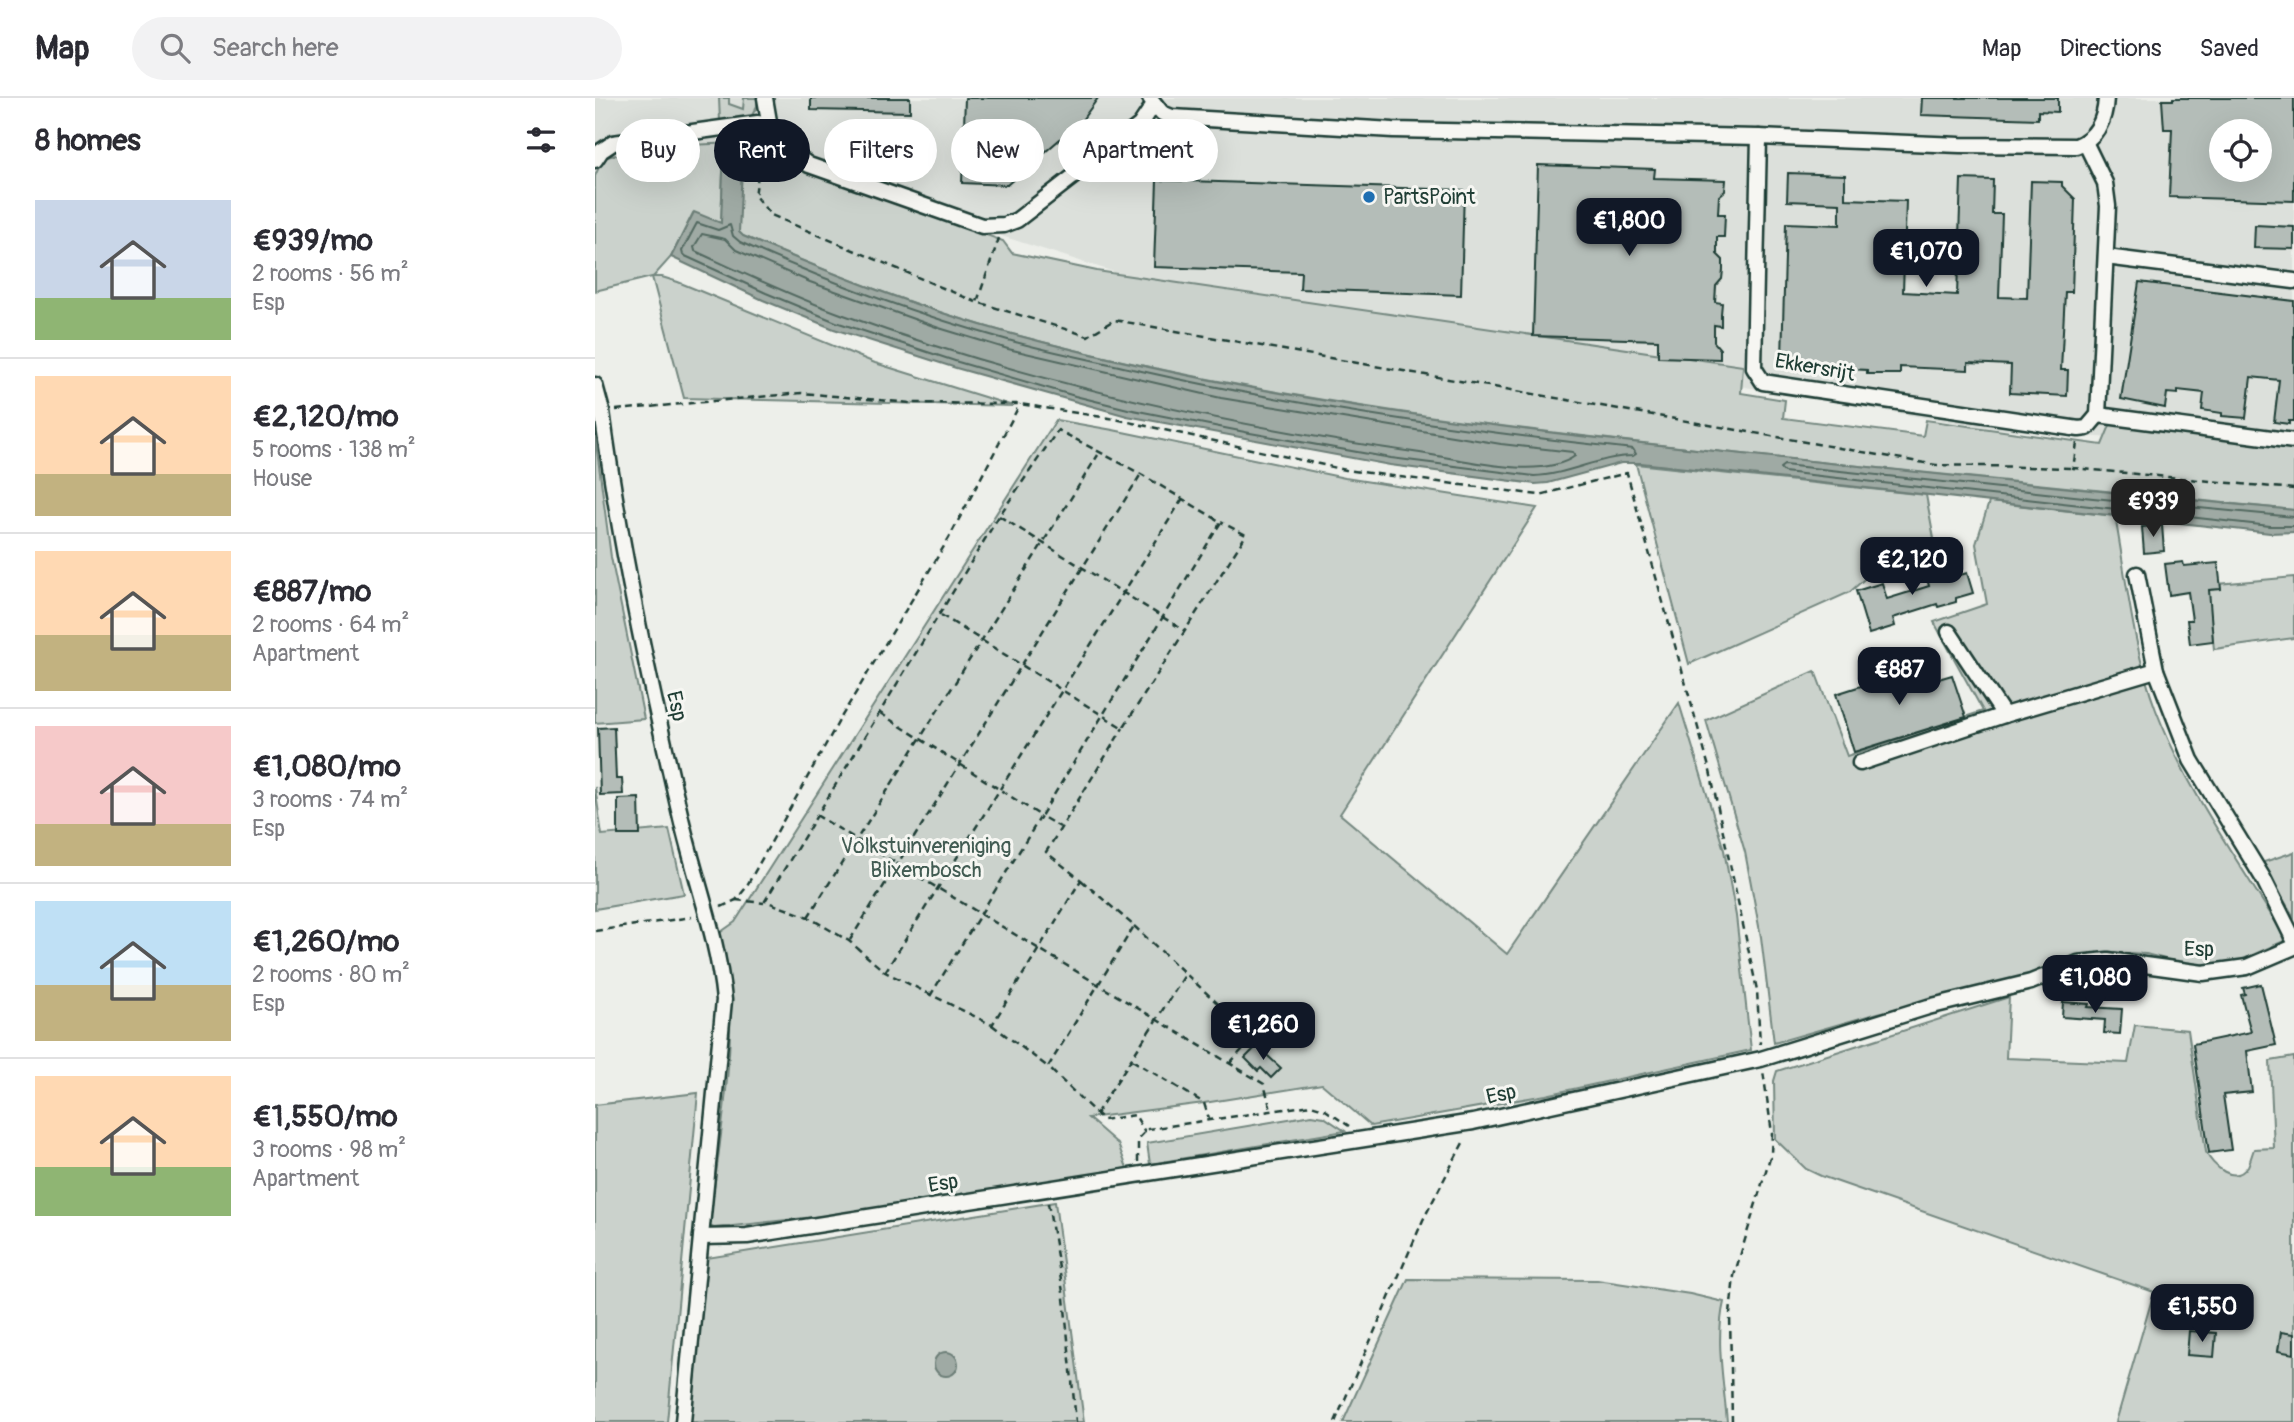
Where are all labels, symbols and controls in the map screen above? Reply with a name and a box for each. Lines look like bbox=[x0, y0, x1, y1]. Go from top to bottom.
search box bbox=[132, 17, 622, 80]
text: Map bbox=[35, 28, 90, 69]
icon: search bbox=[156, 29, 194, 67]
text: Search here bbox=[212, 32, 339, 64]
text: Map bbox=[1982, 34, 2022, 63]
text: Directions bbox=[2060, 34, 2161, 63]
text: Saved bbox=[2199, 34, 2259, 63]
chip: Buy bbox=[616, 119, 700, 182]
chip: Rent bbox=[714, 119, 810, 182]
chip: Filters bbox=[824, 119, 937, 182]
chip: New bbox=[951, 119, 1044, 182]
chip: Apartment bbox=[1058, 119, 1218, 182]
map controls bbox=[2209, 119, 2272, 182]
button: locate bbox=[2209, 119, 2272, 182]
icon: filters bbox=[522, 121, 560, 159]
text: 8 homes bbox=[35, 122, 141, 159]
place label: PartsPoint bbox=[1383, 184, 1476, 211]
marker: PartsPoint bbox=[1361, 189, 1377, 205]
pin: €1,800 bbox=[1572, 198, 1686, 258]
text: €1,800 bbox=[1592, 206, 1666, 235]
text: €939/mo bbox=[252, 222, 373, 259]
icon: home bbox=[91, 228, 175, 312]
pin: €1,070 bbox=[1869, 230, 1983, 289]
text: €1,070 bbox=[1889, 237, 1963, 266]
text: 2 rooms · 56 m² bbox=[252, 259, 409, 288]
text: Esp bbox=[252, 288, 285, 317]
street label: Ekkersrijt bbox=[1773, 347, 1857, 388]
text: €2,120/mo bbox=[252, 398, 399, 435]
icon: home bbox=[91, 404, 175, 488]
text: 5 rooms · 138 m² bbox=[252, 435, 416, 464]
text: House bbox=[252, 464, 312, 493]
pin: €939 bbox=[2112, 480, 2194, 539]
text: €939 bbox=[2127, 487, 2179, 516]
pin: €2,120 bbox=[1855, 538, 1969, 597]
text: €2,120 bbox=[1876, 545, 1948, 574]
text: €887/mo bbox=[252, 573, 371, 610]
icon: home bbox=[91, 579, 175, 663]
text: 2 rooms · 64 m² bbox=[252, 610, 409, 639]
text: Apartment bbox=[252, 639, 359, 668]
pin: €887 bbox=[1858, 648, 1940, 707]
text: €887 bbox=[1874, 655, 1924, 684]
street label: Esp bbox=[660, 688, 693, 724]
text: €1,080/mo bbox=[252, 748, 401, 785]
icon: home bbox=[91, 754, 175, 838]
text: 3 rooms · 74 m² bbox=[252, 785, 408, 814]
text: Esp bbox=[252, 814, 285, 843]
park label: Volkstuinvereniging Blixembosch bbox=[841, 833, 1011, 884]
text: €1,260/mo bbox=[252, 923, 399, 960]
icon: home bbox=[91, 929, 175, 1013]
street label: Esp bbox=[2184, 936, 2214, 963]
pin: €1,080 bbox=[2038, 956, 2152, 1015]
text: 2 rooms · 80 m² bbox=[252, 960, 410, 989]
text: €1,080 bbox=[2058, 963, 2132, 992]
text: Esp bbox=[252, 989, 285, 1018]
pin: €1,260 bbox=[1206, 1002, 1320, 1062]
text: €1,260 bbox=[1227, 1010, 1299, 1039]
street label: Esp bbox=[1484, 1078, 1519, 1111]
text: €1,550/mo bbox=[252, 1098, 398, 1135]
icon: home bbox=[91, 1104, 175, 1188]
text: 3 rooms · 98 m² bbox=[252, 1135, 406, 1164]
text: Apartment bbox=[252, 1164, 359, 1193]
street label: Esp bbox=[926, 1168, 960, 1199]
pin: €1,550 bbox=[2145, 1284, 2259, 1344]
text: €1,550 bbox=[2167, 1292, 2237, 1321]

